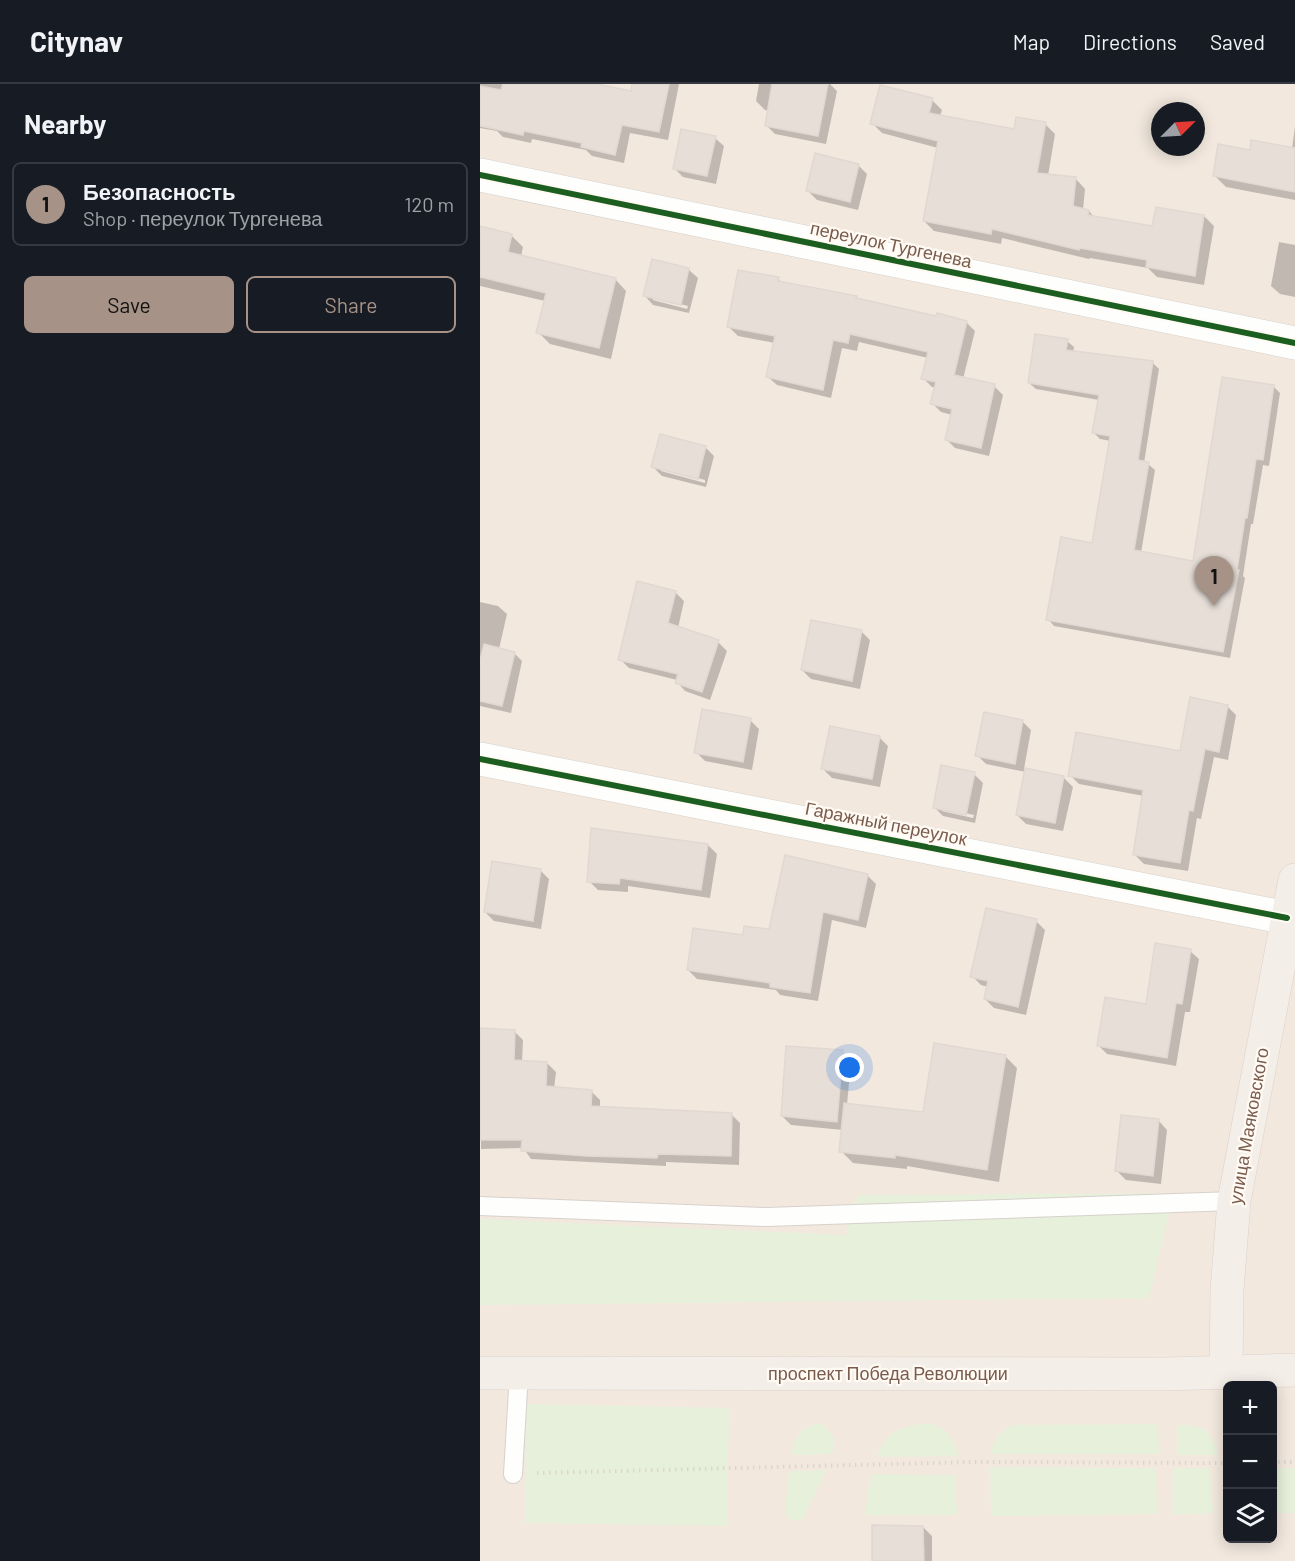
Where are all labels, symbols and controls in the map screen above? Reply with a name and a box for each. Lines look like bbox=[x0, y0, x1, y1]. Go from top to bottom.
text: Citynav bbox=[30, 24, 123, 58]
text: Map bbox=[1013, 29, 1050, 54]
text: Directions bbox=[1083, 29, 1177, 54]
text: Saved bbox=[1210, 29, 1265, 54]
north arrow bbox=[1151, 102, 1205, 156]
text: Nearby bbox=[24, 108, 106, 139]
text: Безопасность bbox=[83, 178, 236, 204]
text: 1 bbox=[42, 192, 49, 216]
text: 120 m bbox=[404, 192, 454, 216]
text: Shop · переулок Тургенева bbox=[83, 206, 322, 230]
street label: переулок Тургенева bbox=[808, 216, 975, 272]
button: Save bbox=[24, 276, 234, 333]
button: Share bbox=[246, 276, 456, 333]
pin: 1 bbox=[1194, 556, 1234, 606]
street label: Гаражный переулок bbox=[804, 797, 969, 849]
street label: улица Маяковского bbox=[1223, 1046, 1273, 1206]
your location bbox=[835, 1053, 864, 1082]
street label: проспект Победа Революции bbox=[768, 1362, 1008, 1384]
map controls bbox=[1223, 1381, 1277, 1543]
button: + bbox=[1223, 1381, 1277, 1435]
button: − bbox=[1223, 1435, 1277, 1489]
button: layers bbox=[1223, 1489, 1277, 1543]

